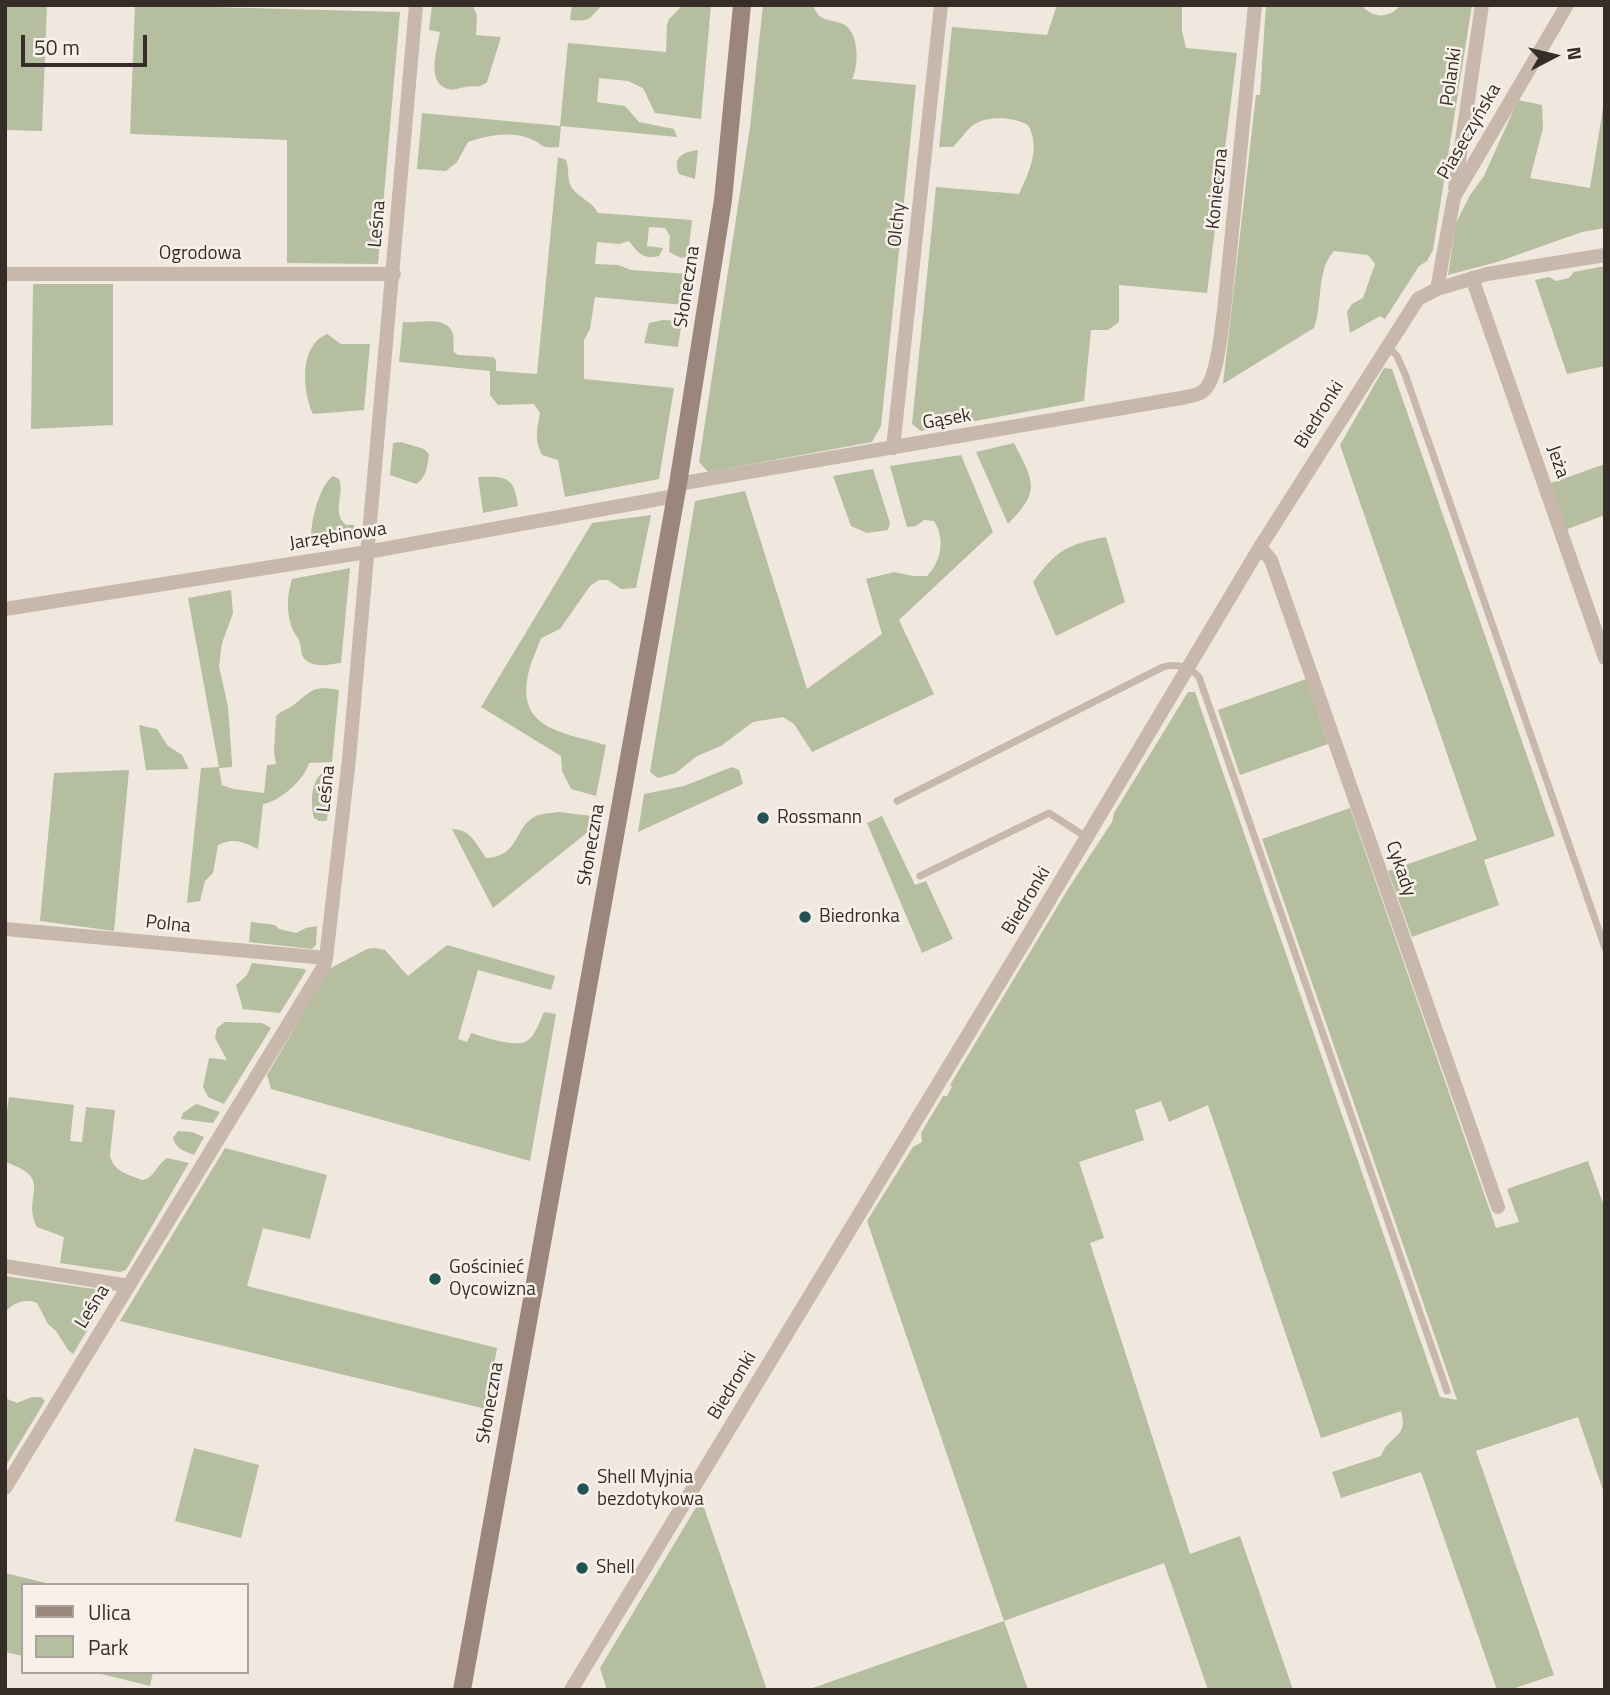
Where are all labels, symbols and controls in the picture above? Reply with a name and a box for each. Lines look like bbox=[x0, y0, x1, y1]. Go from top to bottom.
scale bar bbox=[24, 21, 150, 65]
north arrow bbox=[1519, 21, 1589, 91]
text: 50 m bbox=[34, 31, 80, 63]
text: N bbox=[1560, 45, 1591, 62]
street label: Polanki bbox=[1437, 46, 1467, 108]
street label: Piaseczyńska bbox=[1433, 80, 1507, 184]
street label: Konieczna bbox=[1202, 147, 1234, 231]
street label: Leśna bbox=[365, 200, 391, 248]
street label: Olchy bbox=[884, 202, 912, 248]
street label: Ogrodowa bbox=[159, 243, 241, 265]
street label: Słoneczna bbox=[670, 244, 706, 330]
street label: Biedronki bbox=[1290, 377, 1350, 453]
street label: Gąsek bbox=[921, 405, 973, 435]
street label: Jeża bbox=[1541, 443, 1573, 481]
street label: Jarzębinowa bbox=[288, 518, 388, 556]
street label: Leśna bbox=[313, 764, 341, 814]
street label: Słoneczna bbox=[574, 802, 610, 888]
place label: Rossmann bbox=[777, 807, 862, 829]
marker: Rossmann bbox=[755, 810, 771, 826]
street label: Cykady bbox=[1380, 838, 1420, 900]
street label: Biedronki bbox=[998, 863, 1056, 939]
place label: Biedronka bbox=[819, 906, 900, 928]
marker: Biedronka bbox=[797, 909, 813, 925]
street label: Polna bbox=[144, 911, 192, 939]
place label: Gościnieć Oycowizna bbox=[449, 1257, 536, 1301]
marker: Gościnieć Oycowizna bbox=[427, 1271, 443, 1287]
street label: Leśna bbox=[71, 1281, 115, 1333]
street label: Biedronki bbox=[704, 1348, 762, 1424]
street label: Słoneczna bbox=[473, 1360, 509, 1446]
place label: Shell Myjnia bezdotykowa bbox=[597, 1467, 704, 1511]
marker: Shell Myjnia bezdotykowa bbox=[575, 1481, 591, 1497]
place label: Shell bbox=[596, 1557, 635, 1579]
marker: Shell bbox=[574, 1560, 590, 1576]
legend bbox=[21, 1583, 248, 1674]
text: Ulica bbox=[88, 1596, 131, 1628]
text: Park bbox=[88, 1631, 128, 1663]

